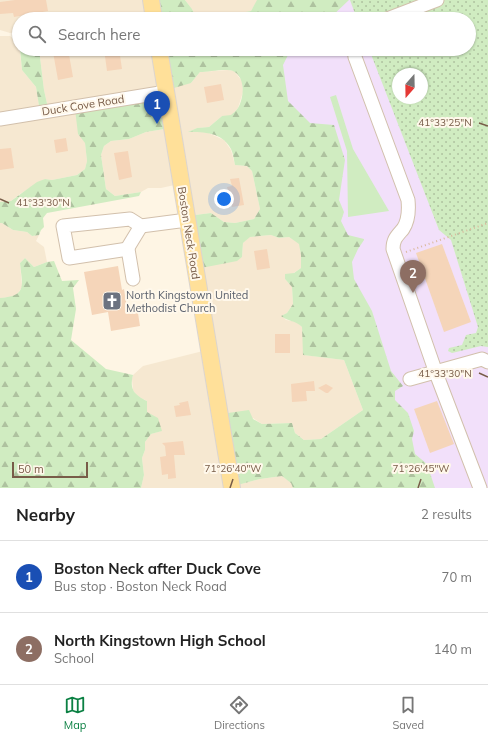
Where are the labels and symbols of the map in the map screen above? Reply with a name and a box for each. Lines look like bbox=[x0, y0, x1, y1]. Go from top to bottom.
north arrow bbox=[392, 68, 428, 104]
pin: 1 bbox=[144, 91, 170, 124]
street label: Duck Cove Road bbox=[41, 92, 125, 118]
text: 41°33'25"N bbox=[418, 116, 472, 129]
street label: Boston Neck Road bbox=[175, 186, 203, 280]
your location bbox=[214, 189, 234, 209]
text: 41°33'30"N bbox=[16, 196, 70, 209]
pin: 2 bbox=[400, 260, 426, 293]
place label: North Kingstown United Methodist Church bbox=[126, 288, 248, 315]
church icon: North Kingstown United Methodist Church bbox=[101, 290, 123, 312]
text: 41°33'30"N bbox=[418, 367, 472, 380]
scale bar bbox=[12, 460, 88, 479]
text: 71°26'40"W bbox=[205, 462, 261, 475]
text: 71°26'45"W bbox=[393, 462, 449, 475]

